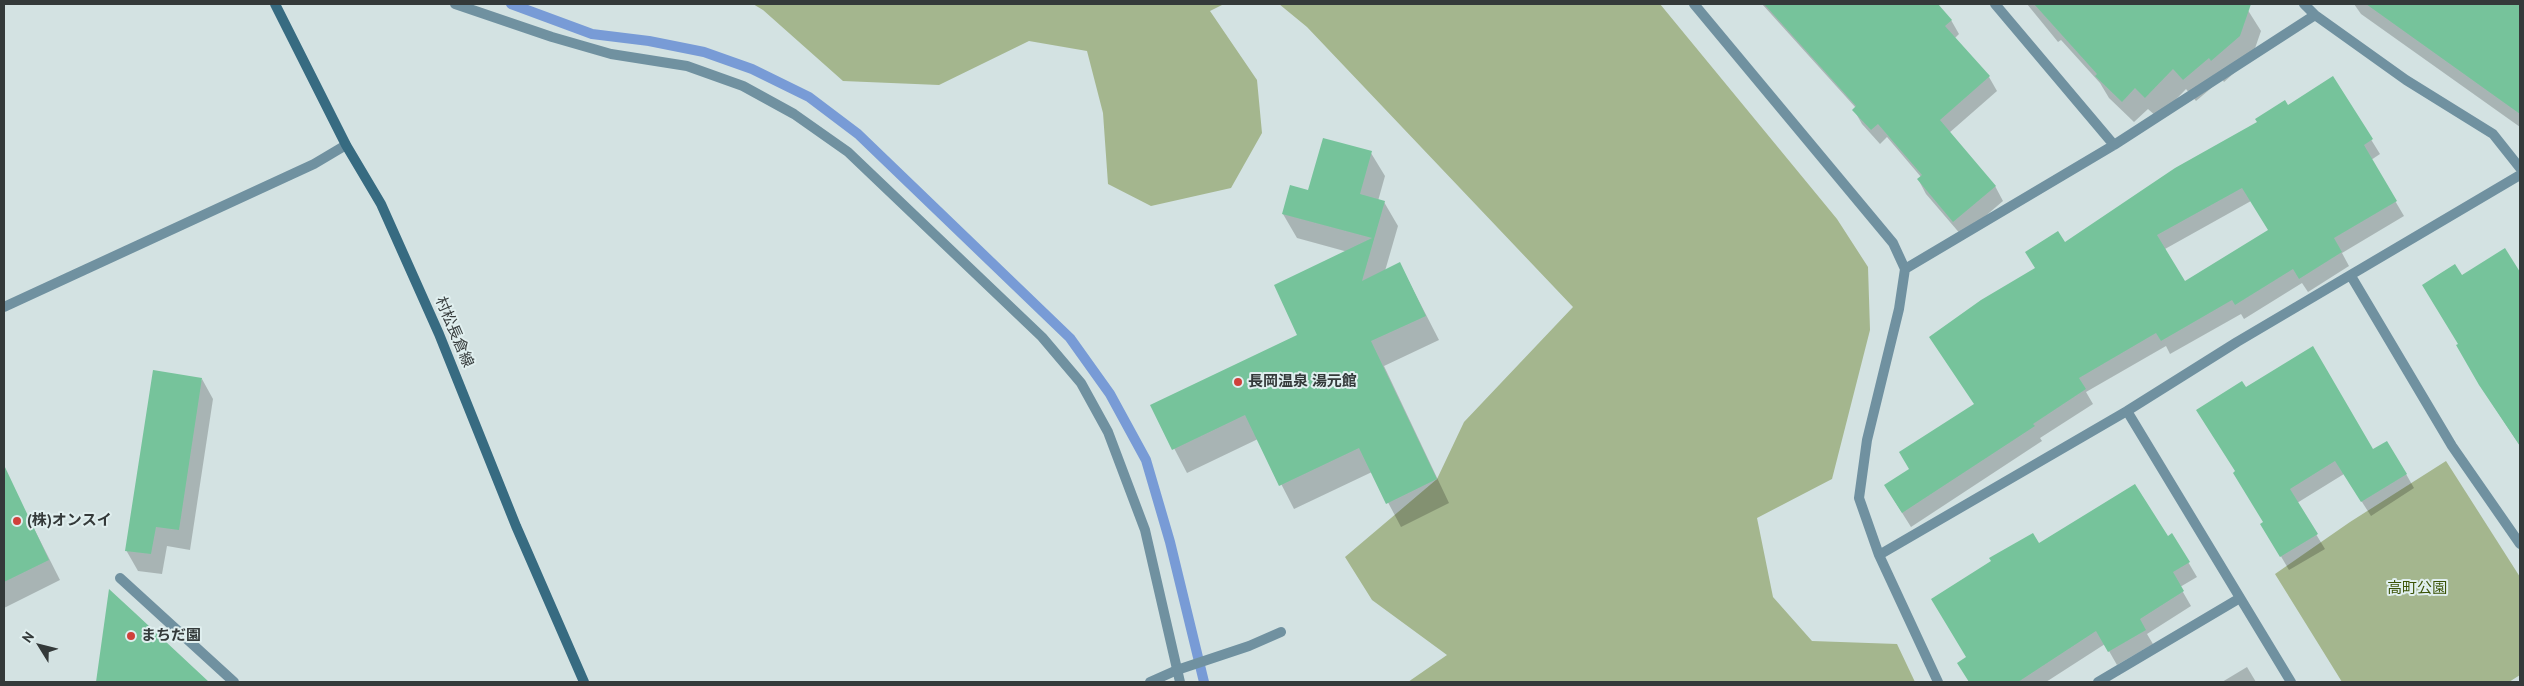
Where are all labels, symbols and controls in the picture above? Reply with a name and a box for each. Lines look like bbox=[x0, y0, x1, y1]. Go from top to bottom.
street label: 村松長倉線 bbox=[431, 294, 477, 370]
place label: 長岡温泉 湯元館 bbox=[1248, 373, 1357, 391]
marker: 長岡温泉 湯元館 bbox=[1232, 376, 1244, 388]
place label: (株)オンスイ bbox=[27, 512, 112, 530]
marker: (株)オンスイ bbox=[11, 515, 23, 527]
park label: 高町公園 bbox=[2387, 580, 2447, 598]
north arrow bbox=[15, 621, 65, 671]
place label: まちだ園 bbox=[141, 627, 201, 645]
text: N bbox=[18, 628, 38, 646]
marker: まちだ園 bbox=[125, 630, 137, 642]

